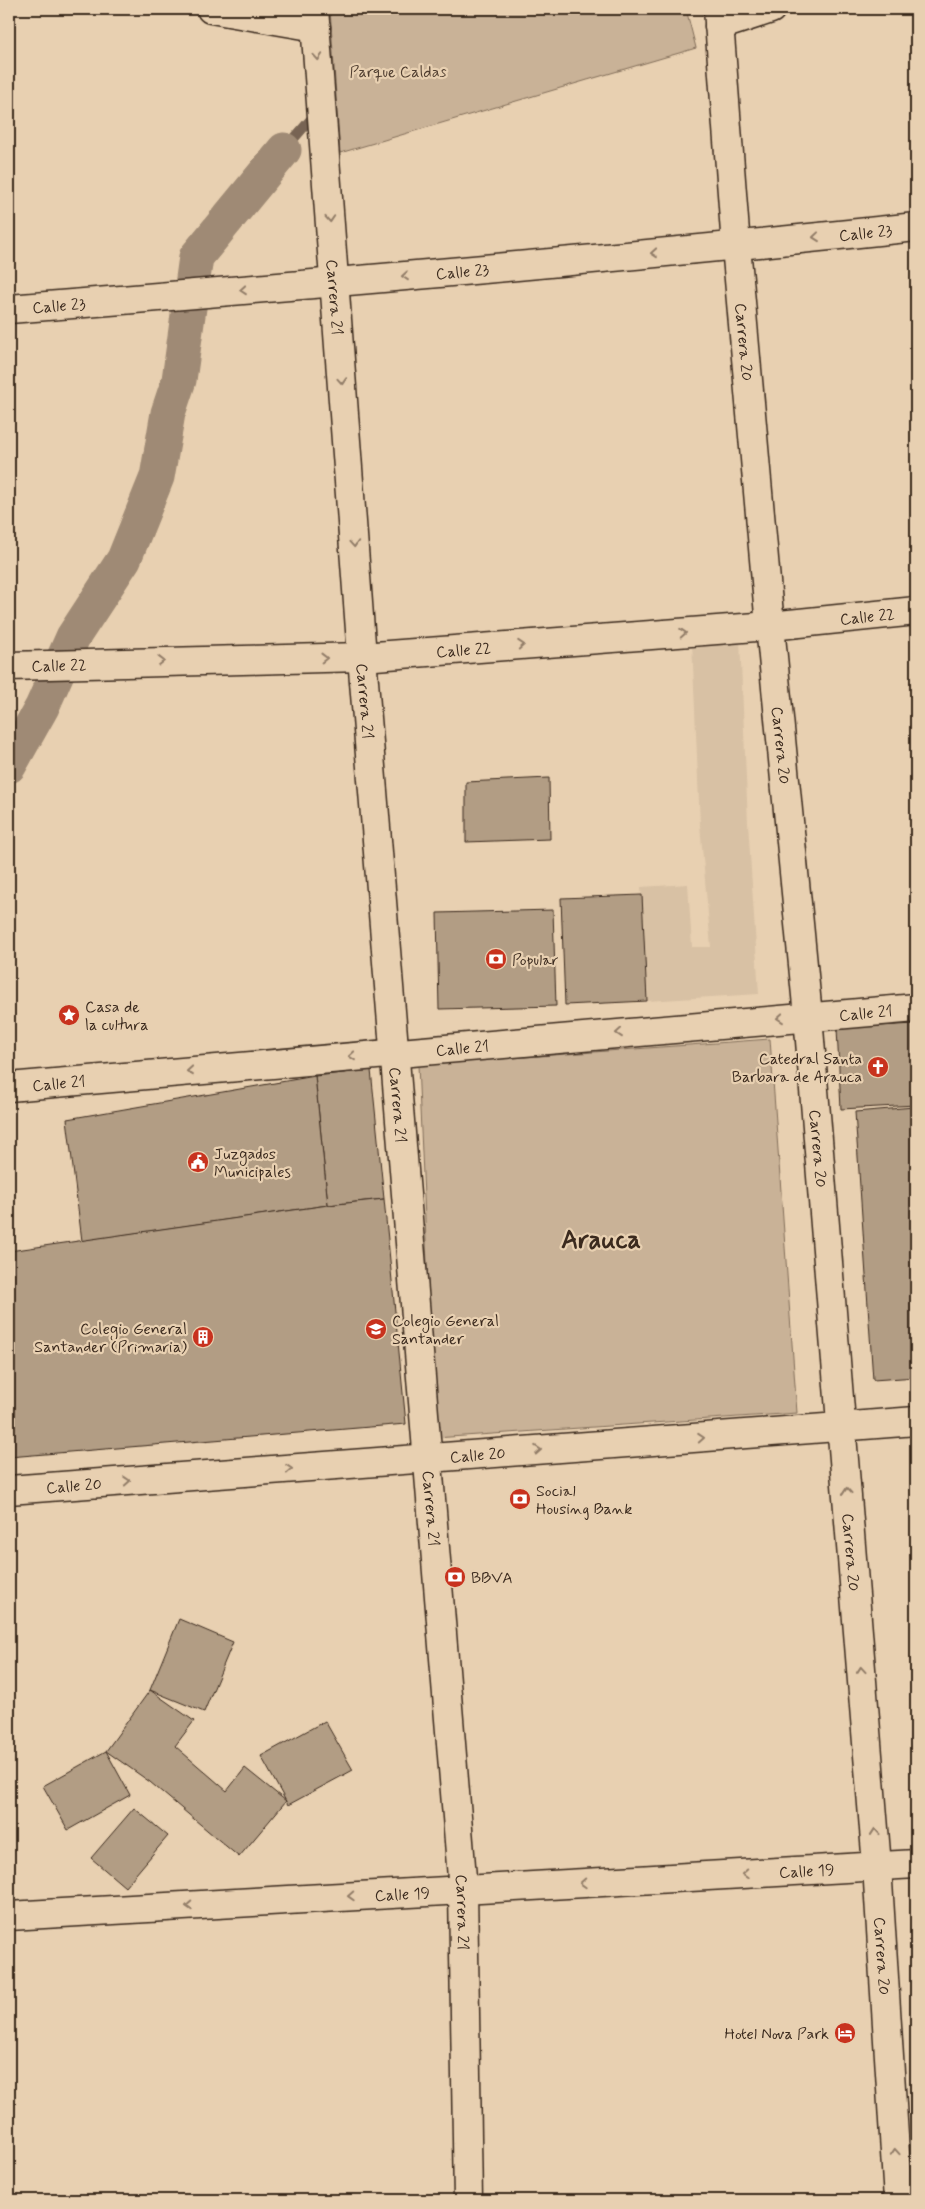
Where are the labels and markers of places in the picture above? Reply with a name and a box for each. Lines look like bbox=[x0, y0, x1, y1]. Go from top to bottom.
bank icon: Popular bbox=[484, 947, 508, 971]
place label: Popular bbox=[512, 950, 559, 971]
place label: Casa de la cultura bbox=[85, 997, 149, 1036]
place icon: Casa de la cultura bbox=[57, 1003, 81, 1027]
place label: Catedral Santa Barbara de Arauca bbox=[732, 1049, 862, 1088]
church icon: Catedral Santa Barbara de Arauca bbox=[866, 1055, 890, 1079]
place label: Juzgados Municipales bbox=[214, 1144, 291, 1183]
public building icon: Juzgados Municipales bbox=[186, 1150, 210, 1174]
place label: Colegio General Santander bbox=[392, 1311, 499, 1350]
school or university icon: Colegio General Santander bbox=[364, 1317, 388, 1341]
place label: Colegio General Santander (Primaria) bbox=[34, 1319, 187, 1358]
building icon: Colegio General Santander (Primaria) bbox=[191, 1325, 215, 1349]
place label: Social Housing Bank bbox=[536, 1481, 632, 1520]
bank icon: Social Housing Bank bbox=[508, 1487, 532, 1511]
bank icon: BBVA bbox=[443, 1565, 467, 1589]
place label: BBVA bbox=[471, 1568, 513, 1589]
hotel icon: Hotel Nova Park bbox=[833, 2021, 857, 2045]
place label: Hotel Nova Park bbox=[724, 2024, 829, 2045]

